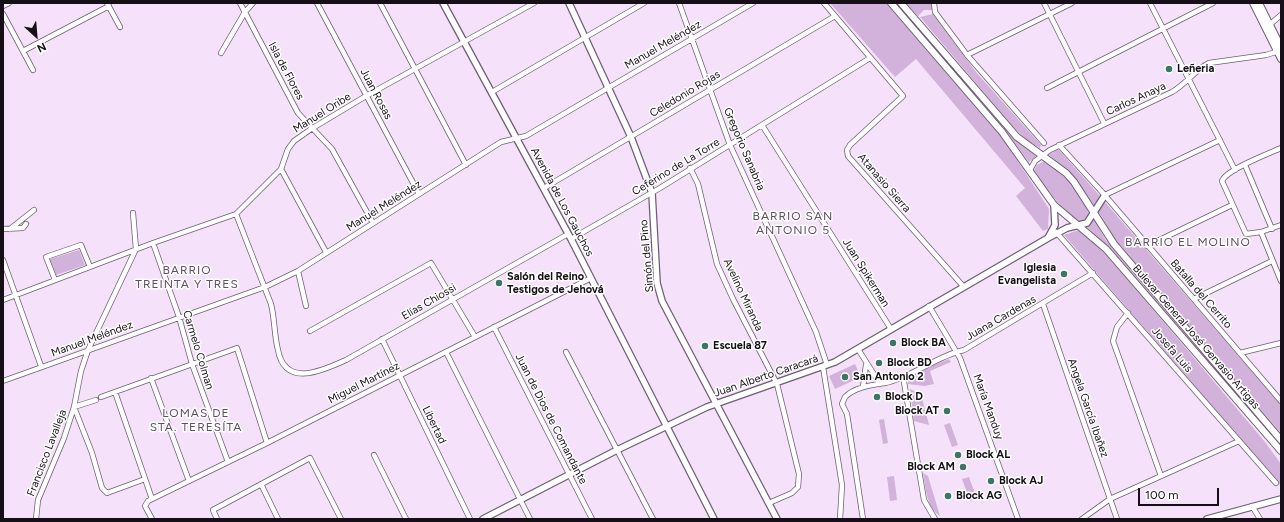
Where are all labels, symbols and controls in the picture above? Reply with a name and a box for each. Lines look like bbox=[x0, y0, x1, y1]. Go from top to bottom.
north arrow bbox=[16, 16, 56, 56]
street label: Manuel Meléndez bbox=[622, 18, 704, 72]
text: N bbox=[35, 40, 48, 55]
street label: Isla de Flores bbox=[265, 40, 307, 102]
place label: Leñeria bbox=[1177, 62, 1214, 76]
marker: Leñeria bbox=[1164, 64, 1174, 74]
street label: Juan Rosas bbox=[357, 66, 395, 122]
street label: Celedonio Rojas bbox=[647, 68, 723, 120]
street label: Carlos Anaya bbox=[1104, 79, 1168, 119]
street label: Manuel Oribe bbox=[291, 90, 353, 136]
street label: Gregorio Sanabria bbox=[721, 106, 767, 192]
street label: Ceferino de La Torre bbox=[630, 136, 722, 198]
street label: Avenida de Los Gauchos bbox=[528, 145, 596, 259]
street label: Atanasio Sierra bbox=[855, 151, 913, 215]
street label: Manuel Meléndez bbox=[344, 178, 424, 234]
district label: BARRIO SAN ANTONIO 5 bbox=[753, 209, 833, 237]
street label: Simón del Pino bbox=[637, 219, 657, 293]
district label: BARRIO EL MOLINO bbox=[1125, 235, 1251, 249]
street label: Juan Spikerman bbox=[840, 236, 892, 310]
street label: Avelino Miranda bbox=[720, 257, 766, 333]
street label: Batalla del Cerrito bbox=[1167, 257, 1235, 331]
place label: Iglesia Evangelista bbox=[998, 261, 1056, 287]
street label: Bulevar General José Gervasio Artigas bbox=[1130, 262, 1262, 412]
district label: BARRIO TREINTA Y TRES bbox=[135, 263, 239, 291]
marker: Iglesia Evangelista bbox=[1059, 269, 1069, 279]
place label: Salón del Reino Testigos de Jehová bbox=[507, 270, 604, 296]
marker: Salón del Reino Testigos de Jehová bbox=[494, 278, 504, 288]
street label: Elías Chiossi bbox=[399, 281, 459, 323]
street label: Juana Cardenas bbox=[964, 293, 1038, 343]
street label: Carmelo Colman bbox=[180, 309, 216, 391]
street label: Manuel Meléndez bbox=[49, 318, 135, 360]
street label: Josefa Luis bbox=[1149, 325, 1195, 375]
place label: Block BA bbox=[901, 336, 946, 350]
marker: Block BA bbox=[888, 338, 898, 348]
place label: Escuela 87 bbox=[713, 339, 767, 353]
marker: Escuela 87 bbox=[700, 341, 710, 351]
street label: Juan de Dios de Comandante bbox=[512, 352, 590, 486]
street label: Juan Alberto Caracará bbox=[712, 352, 820, 400]
place label: Block BD bbox=[887, 356, 932, 370]
street label: Angela García Ibañez bbox=[1065, 357, 1111, 459]
marker: Block BD bbox=[874, 358, 884, 368]
street label: Miguel Martínez bbox=[326, 359, 402, 407]
place label: San Antonio 2 bbox=[853, 370, 924, 384]
marker: San Antonio 2 bbox=[840, 372, 850, 382]
street label: María Manduy bbox=[970, 372, 1006, 442]
place label: Block D bbox=[885, 390, 923, 404]
marker: Block D bbox=[872, 392, 882, 402]
street label: Libertad bbox=[419, 404, 449, 446]
place label: Block AT bbox=[895, 404, 939, 418]
district label: LOMAS DE STA. TERESÍTA bbox=[150, 406, 242, 434]
marker: Block AT bbox=[942, 406, 952, 416]
street label: Francisco Lavalleja bbox=[24, 408, 70, 498]
place label: Block AL bbox=[966, 448, 1010, 462]
marker: Block AL bbox=[953, 450, 963, 460]
place label: Block AM bbox=[907, 460, 955, 474]
marker: Block AM bbox=[958, 462, 968, 472]
place label: Block AJ bbox=[999, 474, 1043, 488]
marker: Block AJ bbox=[986, 476, 996, 486]
scale bar bbox=[1140, 480, 1221, 506]
text: 100 m bbox=[1145, 488, 1179, 502]
place label: Block AG bbox=[956, 489, 1002, 503]
marker: Block AG bbox=[943, 491, 953, 501]

